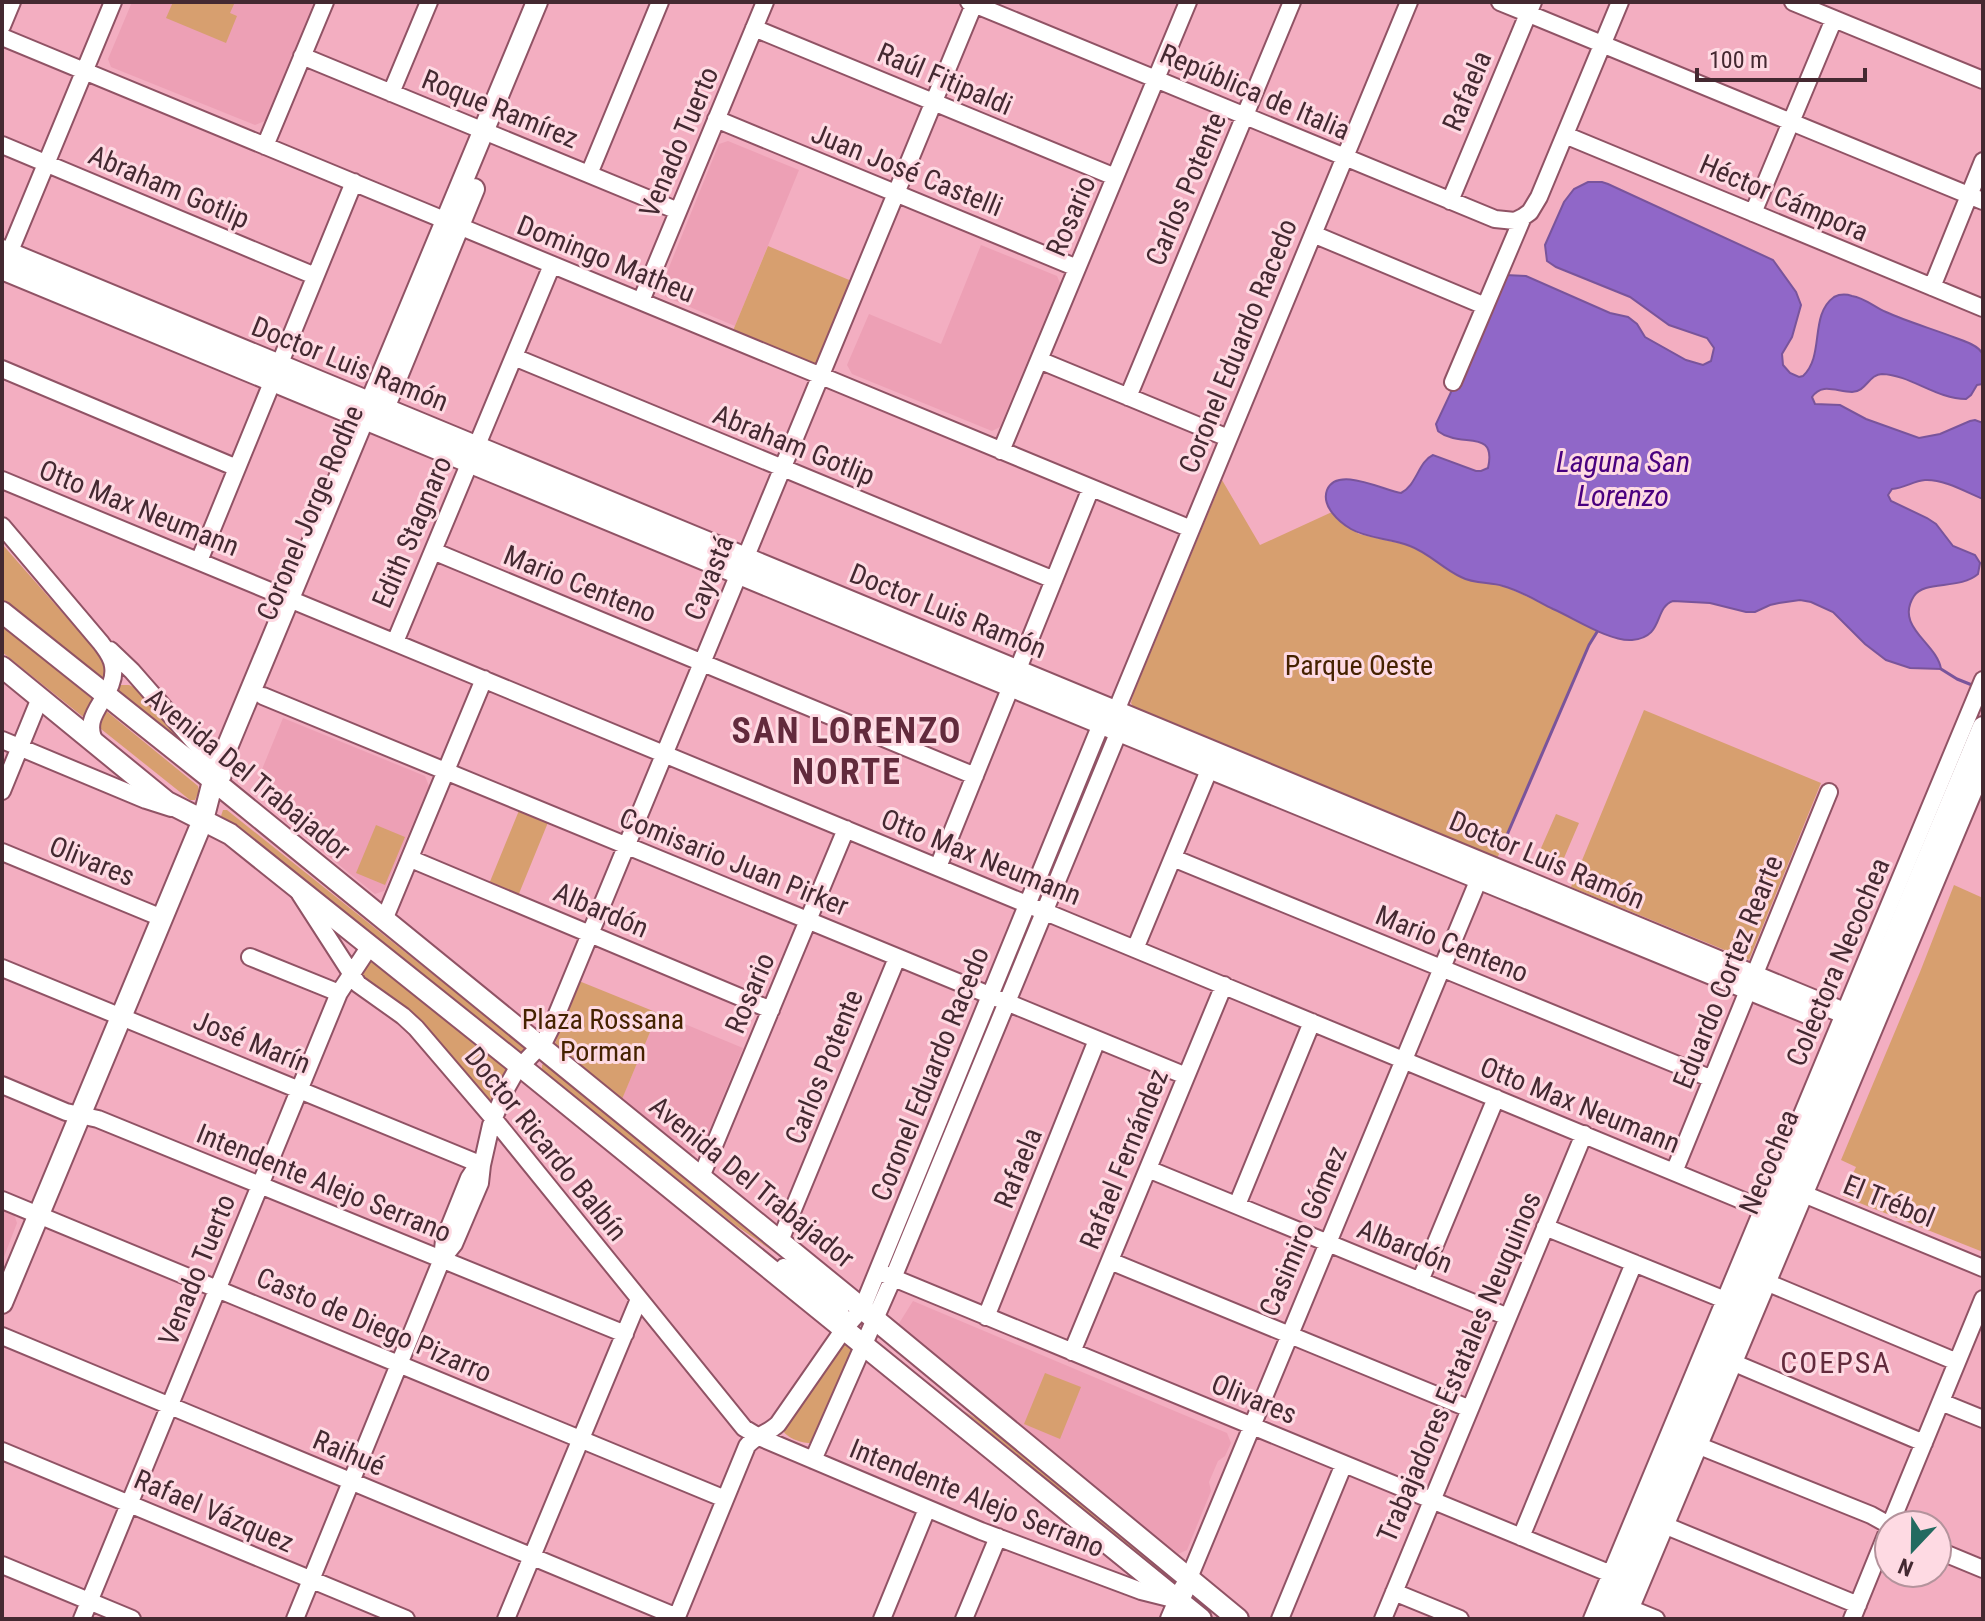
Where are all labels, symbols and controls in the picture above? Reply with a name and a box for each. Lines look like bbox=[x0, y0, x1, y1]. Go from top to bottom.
scale bar bbox=[1697, 32, 1865, 82]
street label: Raúl Fitipaldi bbox=[873, 36, 1017, 122]
street label: República de Italia bbox=[1155, 37, 1355, 147]
street label: Rafaela bbox=[1435, 46, 1499, 136]
text: 100 m bbox=[1709, 46, 1768, 74]
street label: Venado Tuerto bbox=[633, 62, 725, 222]
street label: Roque Ramírez bbox=[417, 63, 583, 155]
street label: Carlos Potente bbox=[1139, 107, 1233, 271]
street label: Juan José Castelli bbox=[807, 117, 1007, 223]
street label: Abraham Gotlip bbox=[84, 138, 254, 236]
street label: Héctor Cámpora bbox=[1695, 148, 1873, 248]
street label: Rosario bbox=[1039, 171, 1103, 261]
street label: Domingo Matheu bbox=[512, 208, 700, 310]
street label: Coronel Eduardo Racedo bbox=[1172, 214, 1304, 478]
street label: Doctor Luis Ramón bbox=[247, 310, 453, 418]
street label: Abraham Gotlip bbox=[708, 398, 880, 492]
street label: Coronel Jorge Rodhe bbox=[250, 400, 370, 626]
water label: Laguna San Lorenzo bbox=[1556, 444, 1690, 513]
street label: Edith Stagnaro bbox=[365, 451, 459, 613]
street label: Otto Max Neumann bbox=[34, 453, 244, 563]
street label: Cayastá bbox=[677, 531, 741, 625]
street label: Mario Centeno bbox=[499, 538, 661, 630]
street label: Doctor Luis Ramón bbox=[845, 557, 1051, 665]
park label: Parque Oeste bbox=[1285, 649, 1433, 682]
street label: Avenida Del Trabajador bbox=[139, 681, 357, 867]
district label: SAN LORENZO NORTE bbox=[731, 710, 963, 793]
street label: Comisario Juan Pirker bbox=[615, 801, 853, 923]
street label: Otto Max Neumann bbox=[876, 802, 1086, 912]
street label: Doctor Luis Ramón bbox=[1444, 804, 1650, 916]
street label: Olivares bbox=[45, 829, 139, 893]
street label: Eduardo Cortez Rearte bbox=[1666, 851, 1790, 1093]
street label: Colectora Necochea bbox=[1779, 853, 1897, 1071]
street label: Albardón bbox=[549, 875, 653, 945]
street label: Mario Centeno bbox=[1371, 898, 1533, 990]
street label: Coronel Eduardo Racedo bbox=[864, 942, 996, 1206]
street label: Rosario bbox=[718, 948, 782, 1038]
street label: Carlos Potente bbox=[778, 985, 870, 1149]
park label: Plaza Rossana Porman bbox=[522, 1003, 684, 1068]
street label: José Marín bbox=[189, 1004, 315, 1080]
street label: Doctor Ricardo Balbín bbox=[458, 1041, 634, 1247]
street label: Otto Max Neumann bbox=[1475, 1050, 1685, 1160]
street label: Rafael Fernández bbox=[1073, 1064, 1175, 1254]
street label: Avenida Del Trabajador bbox=[643, 1089, 861, 1275]
street label: Necochea bbox=[1732, 1105, 1806, 1219]
street label: Intendente Alejo Serrano bbox=[192, 1117, 456, 1249]
street label: Rafaela bbox=[987, 1123, 1049, 1213]
street label: Casimiro Gómez bbox=[1252, 1141, 1354, 1321]
street label: El Trébol bbox=[1839, 1168, 1939, 1234]
street label: Trabajadores Estatales Neuquinos bbox=[1370, 1187, 1548, 1547]
street label: Venado Tuerto bbox=[152, 1190, 242, 1350]
street label: Albardón bbox=[1353, 1212, 1457, 1280]
street label: Casto de Diego Pizarro bbox=[251, 1261, 497, 1389]
district label: COEPSA bbox=[1780, 1345, 1892, 1380]
street label: Olivares bbox=[1207, 1367, 1301, 1431]
street label: Raihué bbox=[308, 1423, 390, 1483]
street label: Intendente Alejo Serrano bbox=[845, 1432, 1109, 1564]
street label: Rafael Vázquez bbox=[129, 1463, 299, 1559]
north arrow bbox=[1873, 1509, 1953, 1589]
text: N bbox=[1895, 1553, 1917, 1581]

